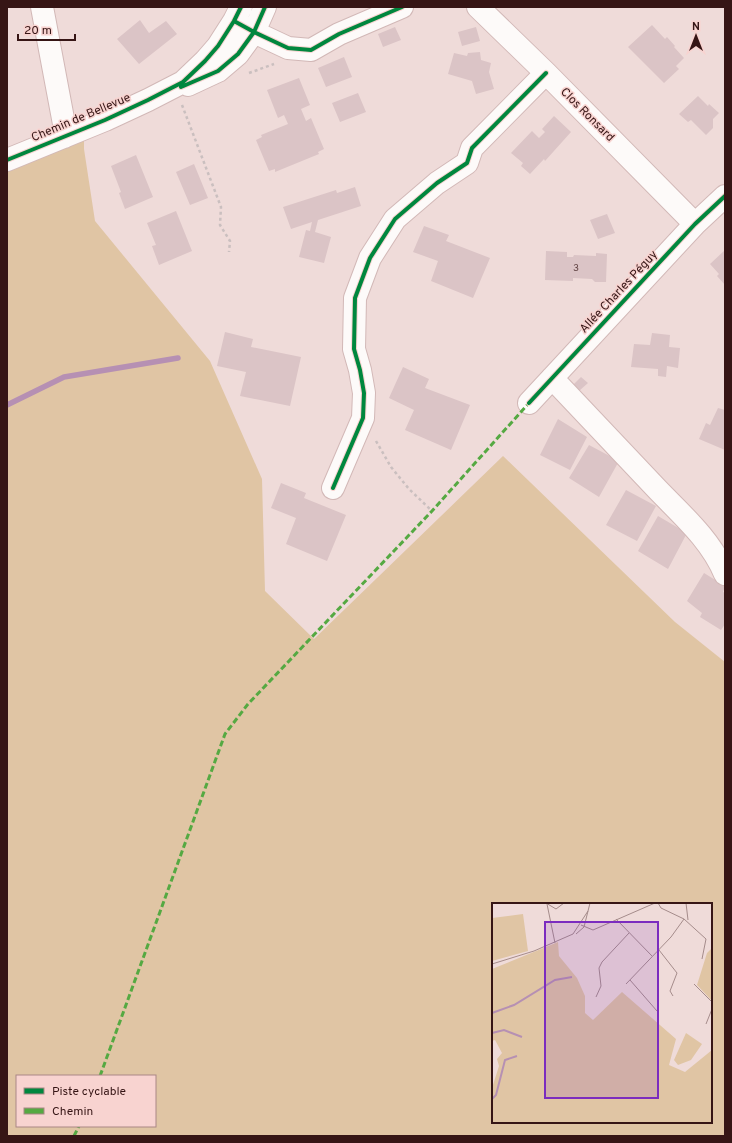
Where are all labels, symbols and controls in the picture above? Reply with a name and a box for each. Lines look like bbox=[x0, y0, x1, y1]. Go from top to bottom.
scale bar bbox=[18, 16, 75, 42]
north arrow bbox=[676, 16, 716, 56]
text: N bbox=[692, 20, 700, 34]
text: 20 m bbox=[24, 23, 52, 39]
street label: Clos Ronsard bbox=[557, 85, 617, 145]
street label: Chemin de Bellevue bbox=[29, 90, 133, 146]
street label: Allée Charles Péguy bbox=[576, 247, 662, 337]
house number: 3 bbox=[573, 262, 579, 275]
inset map bbox=[492, 903, 712, 1123]
legend bbox=[16, 1075, 156, 1127]
text: Piste cyclable bbox=[52, 1084, 126, 1100]
text: Chemin bbox=[52, 1104, 93, 1120]

